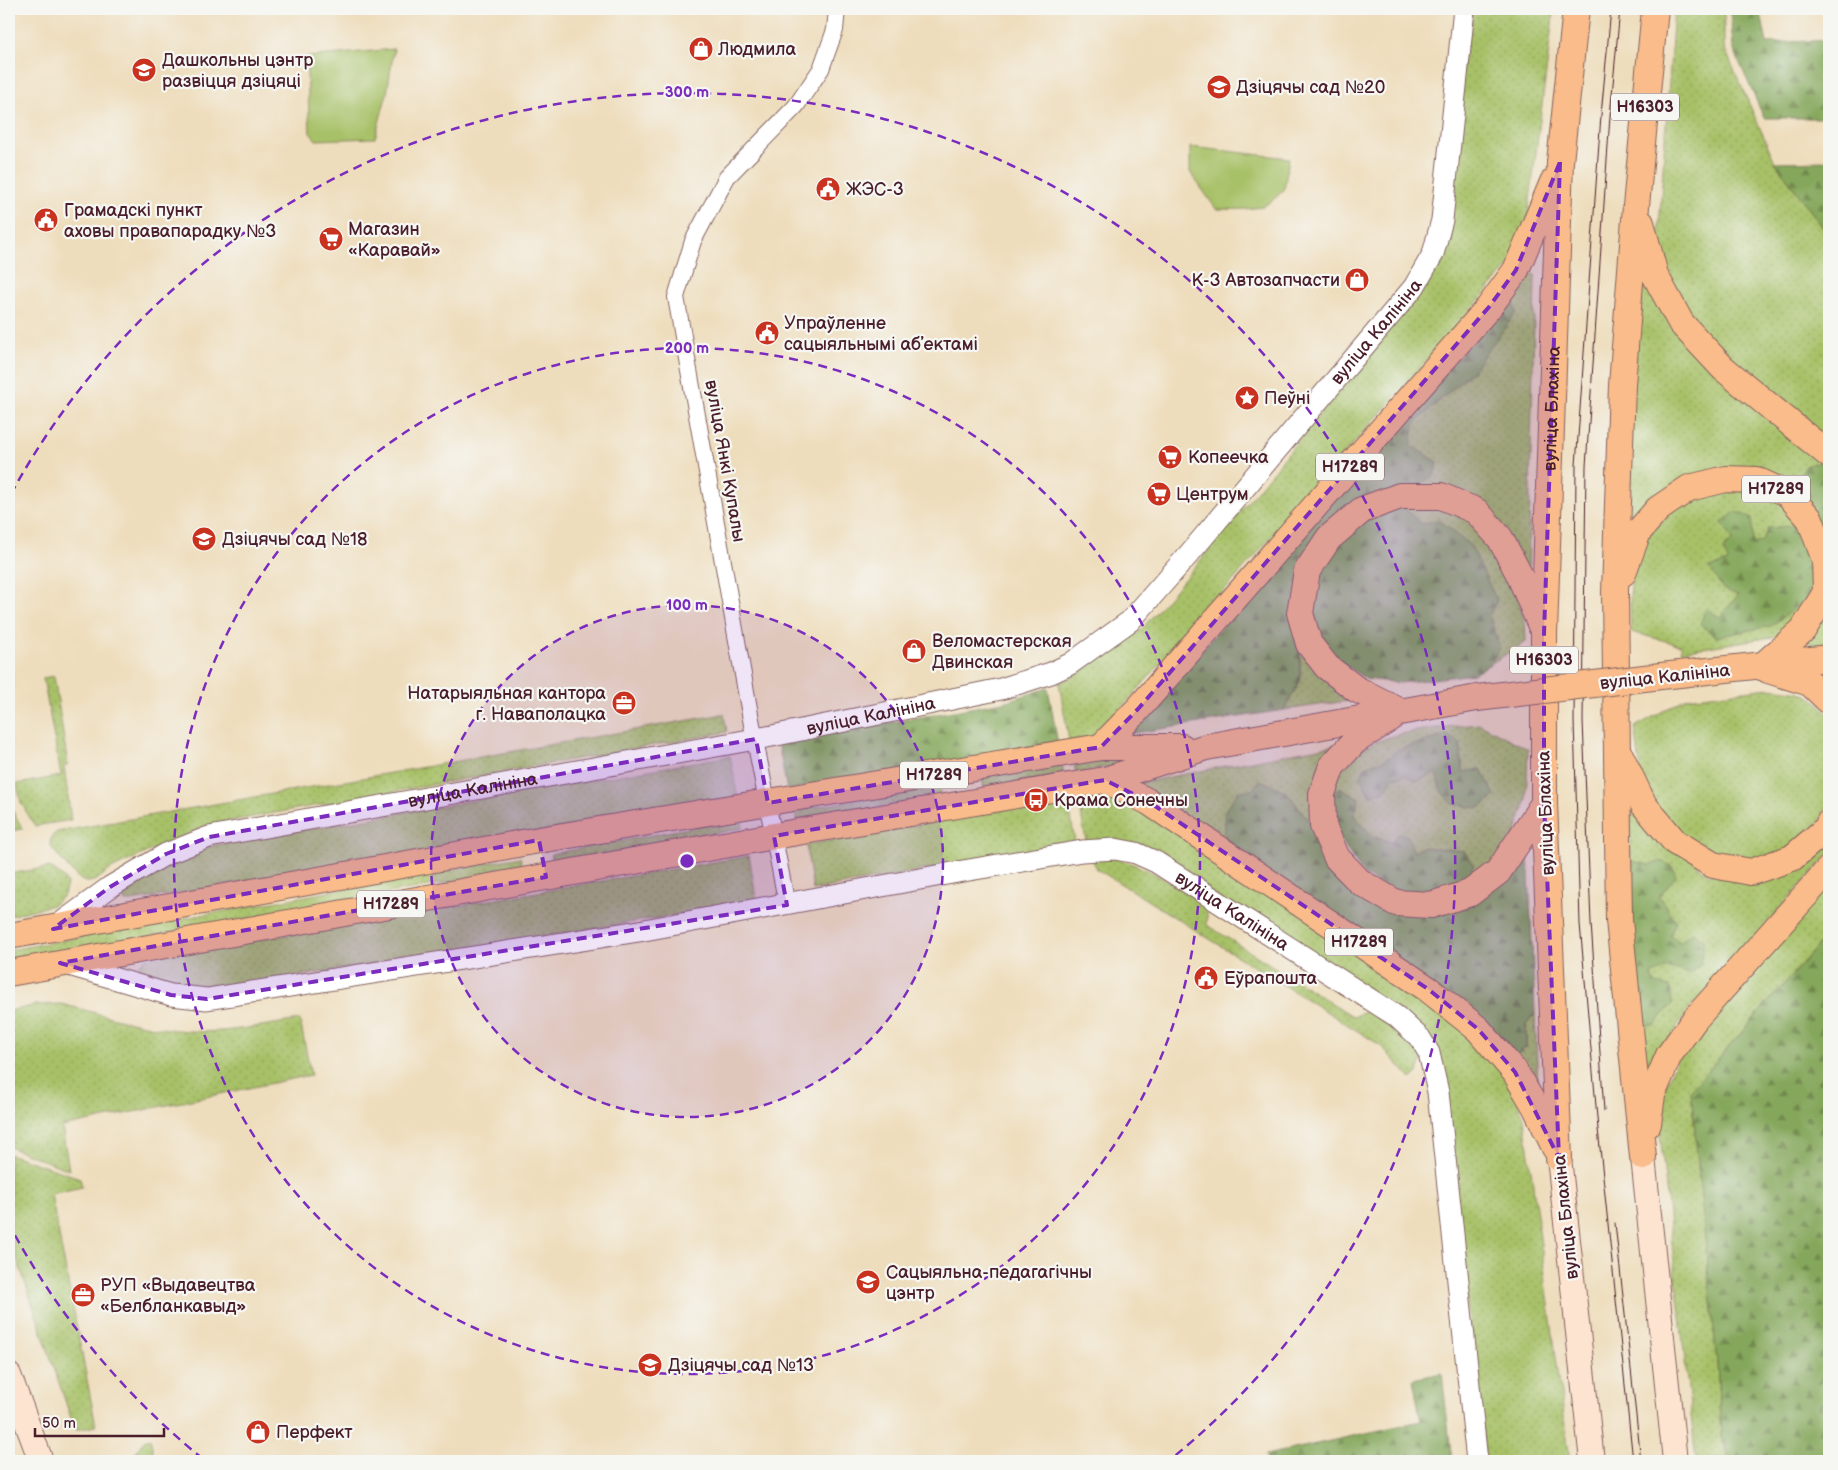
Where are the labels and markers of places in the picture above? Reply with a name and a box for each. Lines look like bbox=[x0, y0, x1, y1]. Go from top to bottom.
shop icon: Людмила bbox=[688, 36, 714, 62]
place label: Людмила bbox=[717, 39, 796, 60]
place label: Дашкольны цэнтр развіцця дзіцяці bbox=[162, 50, 313, 92]
school or university icon: Дашкольны цэнтр развіцця дзіцяці bbox=[131, 57, 157, 83]
school or university icon: Дзіцячы сад №20 bbox=[1206, 74, 1232, 100]
place label: Дзіцячы сад №20 bbox=[1236, 77, 1385, 98]
public building icon: ЖЭС-3 bbox=[815, 176, 841, 202]
place label: ЖЭС-3 bbox=[846, 179, 904, 200]
place label: Грамадскі пункт аховы правапарадку №3 bbox=[64, 200, 276, 242]
public building icon: Грамадскі пункт аховы правапарадку №3 bbox=[33, 207, 59, 233]
place label: Магазин «Каравай» bbox=[348, 219, 441, 261]
supermarket icon: Магазин «Каравай» bbox=[318, 226, 344, 252]
shop icon: К-3 Автозапчасти bbox=[1344, 267, 1370, 293]
place label: К-3 Автозапчасти bbox=[1191, 270, 1340, 291]
place label: Упраўленне сацыяльнымі абʼектамі bbox=[784, 313, 978, 355]
public building icon: Упраўленне сацыяльнымі абʼектамі bbox=[754, 320, 780, 346]
place icon: Пеўні bbox=[1234, 385, 1260, 411]
place label: Пеўні bbox=[1264, 388, 1310, 409]
supermarket icon: Копеечка bbox=[1157, 444, 1183, 470]
place label: Копеечка bbox=[1188, 447, 1269, 468]
supermarket icon: Центрум bbox=[1146, 481, 1172, 507]
place label: Центрум bbox=[1176, 484, 1249, 505]
school or university icon: Дзіцячы сад №18 bbox=[191, 526, 217, 552]
place label: Дзіцячы сад №18 bbox=[222, 529, 368, 550]
place label: Веломастерская Двинская bbox=[932, 631, 1072, 673]
shop icon: Веломастерская Двинская bbox=[901, 638, 927, 664]
place label: Натарыяльная кантора г. Наваполацка bbox=[407, 683, 606, 725]
office icon: Натарыяльная кантора г. Наваполацка bbox=[611, 690, 637, 716]
bus stop icon: Крама Сонечны bbox=[1023, 787, 1049, 813]
place label: Крама Сонечны bbox=[1054, 790, 1188, 811]
centre of rings bbox=[678, 852, 696, 870]
public building icon: Еўрапошта bbox=[1193, 965, 1219, 991]
place label: Еўрапошта bbox=[1224, 968, 1318, 989]
place label: Сацыяльна-педагагічны цэнтр bbox=[886, 1262, 1092, 1304]
school or university icon: Сацыяльна-педагагічны цэнтр bbox=[855, 1269, 881, 1295]
place label: РУП «Выдавецтва «Белбланкавыд» bbox=[100, 1275, 256, 1317]
office icon: РУП «Выдавецтва «Белбланкавыд» bbox=[70, 1282, 96, 1308]
school or university icon: Дзіцячы сад №13 bbox=[637, 1352, 663, 1378]
place label: Дзіцячы сад №13 bbox=[668, 1355, 814, 1376]
shop icon: Перфект bbox=[245, 1419, 271, 1445]
place label: Перфект bbox=[276, 1422, 353, 1443]

